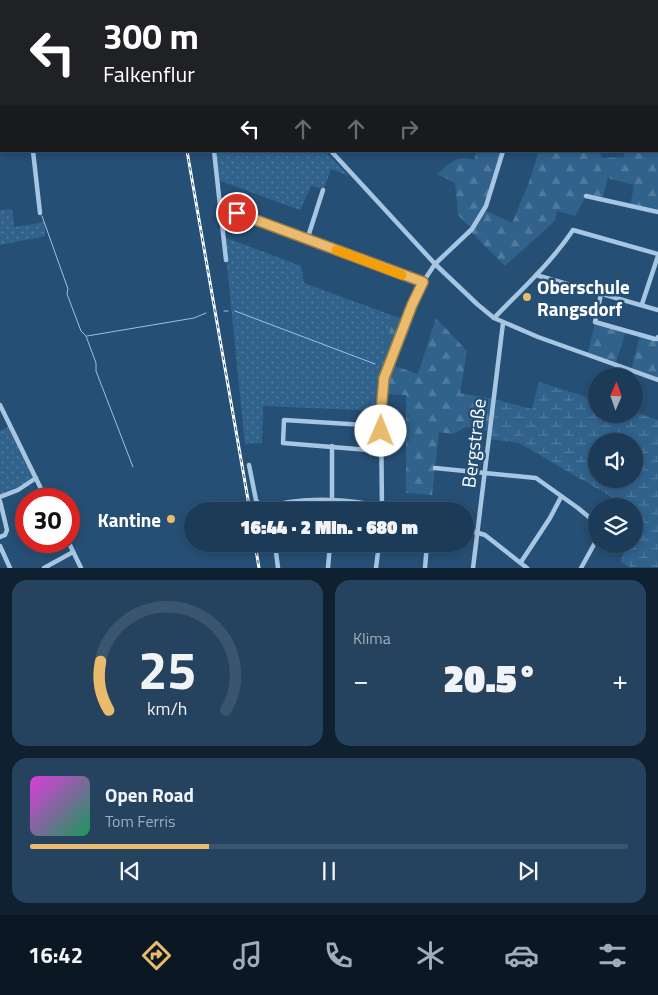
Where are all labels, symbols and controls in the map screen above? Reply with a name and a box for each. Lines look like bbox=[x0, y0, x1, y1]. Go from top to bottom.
text: 300 m bbox=[103, 9, 199, 63]
icon: left bbox=[20, 20, 85, 85]
text: Falkenflur bbox=[103, 57, 195, 91]
icon: left bbox=[236, 115, 264, 143]
icon: ahead bbox=[289, 115, 317, 143]
icon: ahead bbox=[342, 115, 370, 143]
icon: right bbox=[395, 115, 423, 143]
pin bbox=[216, 192, 258, 234]
icon: arrive bbox=[223, 199, 251, 227]
place label: Oberschule Rangsdorf bbox=[537, 272, 630, 323]
marker: Oberschule Rangsdorf bbox=[521, 291, 533, 303]
north arrow bbox=[588, 368, 642, 422]
map controls bbox=[588, 368, 643, 553]
street label: Bergstraße bbox=[453, 397, 493, 489]
position arrow bbox=[354, 404, 406, 456]
button: sound bbox=[588, 433, 643, 488]
speed limit sign: 30 bbox=[15, 488, 80, 553]
button: layers bbox=[588, 498, 643, 553]
place label: Kantine bbox=[98, 505, 161, 534]
text: 16:44 · 2 Min. · 680 m bbox=[240, 512, 418, 541]
marker: Kantine bbox=[165, 513, 177, 525]
text: Klima bbox=[353, 626, 391, 650]
text: 25 bbox=[138, 630, 197, 709]
text: 20.5° bbox=[443, 649, 538, 707]
text: − bbox=[353, 658, 369, 701]
text: + bbox=[612, 658, 628, 701]
text: km/h bbox=[147, 695, 188, 722]
text: Open Road bbox=[105, 780, 194, 809]
text: Tom Ferris bbox=[105, 809, 176, 833]
icon: previous bbox=[116, 857, 144, 885]
icon: pause bbox=[315, 857, 343, 885]
icon: next bbox=[514, 857, 542, 885]
text: 16:42 bbox=[28, 938, 83, 972]
icon: directions bbox=[139, 938, 174, 973]
icon: music bbox=[230, 938, 265, 973]
icon: phone bbox=[321, 938, 356, 973]
icon: climate bbox=[413, 938, 448, 973]
icon: car bbox=[504, 938, 539, 973]
icon: filters bbox=[595, 938, 630, 973]

